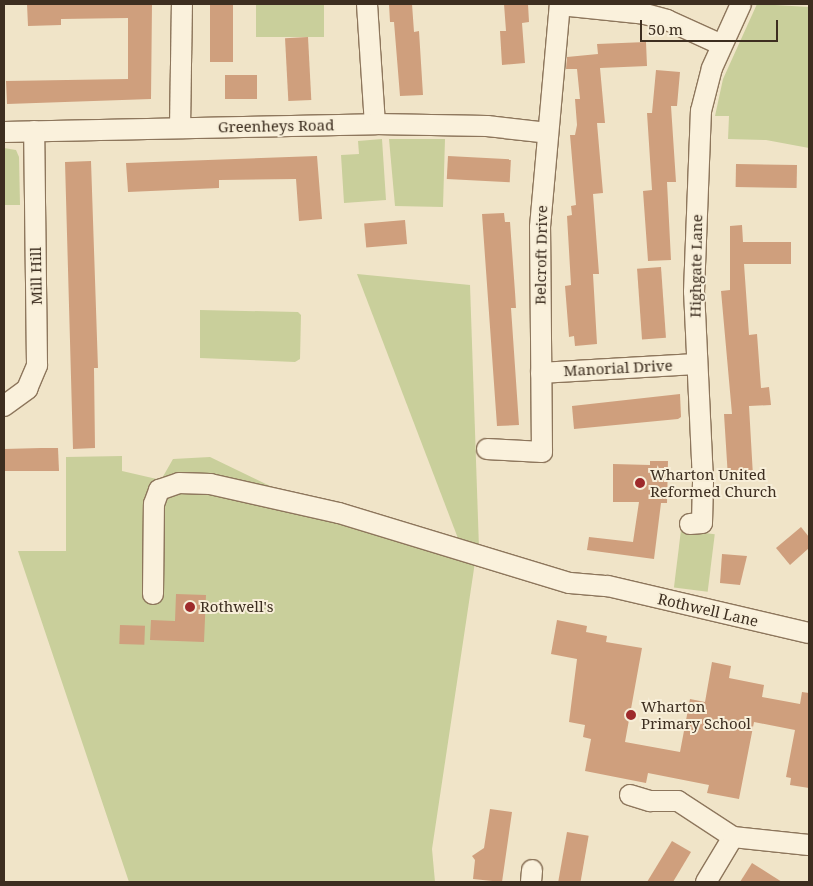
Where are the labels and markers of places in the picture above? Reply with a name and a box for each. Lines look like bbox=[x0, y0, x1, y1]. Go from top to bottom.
place label: Wharton United Reformed Church bbox=[650, 465, 777, 500]
marker: Wharton United Reformed Church bbox=[634, 477, 646, 489]
place label: Rothwell's bbox=[200, 598, 274, 616]
marker: Rothwell's bbox=[184, 601, 196, 613]
place label: Wharton Primary School bbox=[641, 697, 751, 732]
marker: Wharton Primary School bbox=[625, 709, 637, 721]

